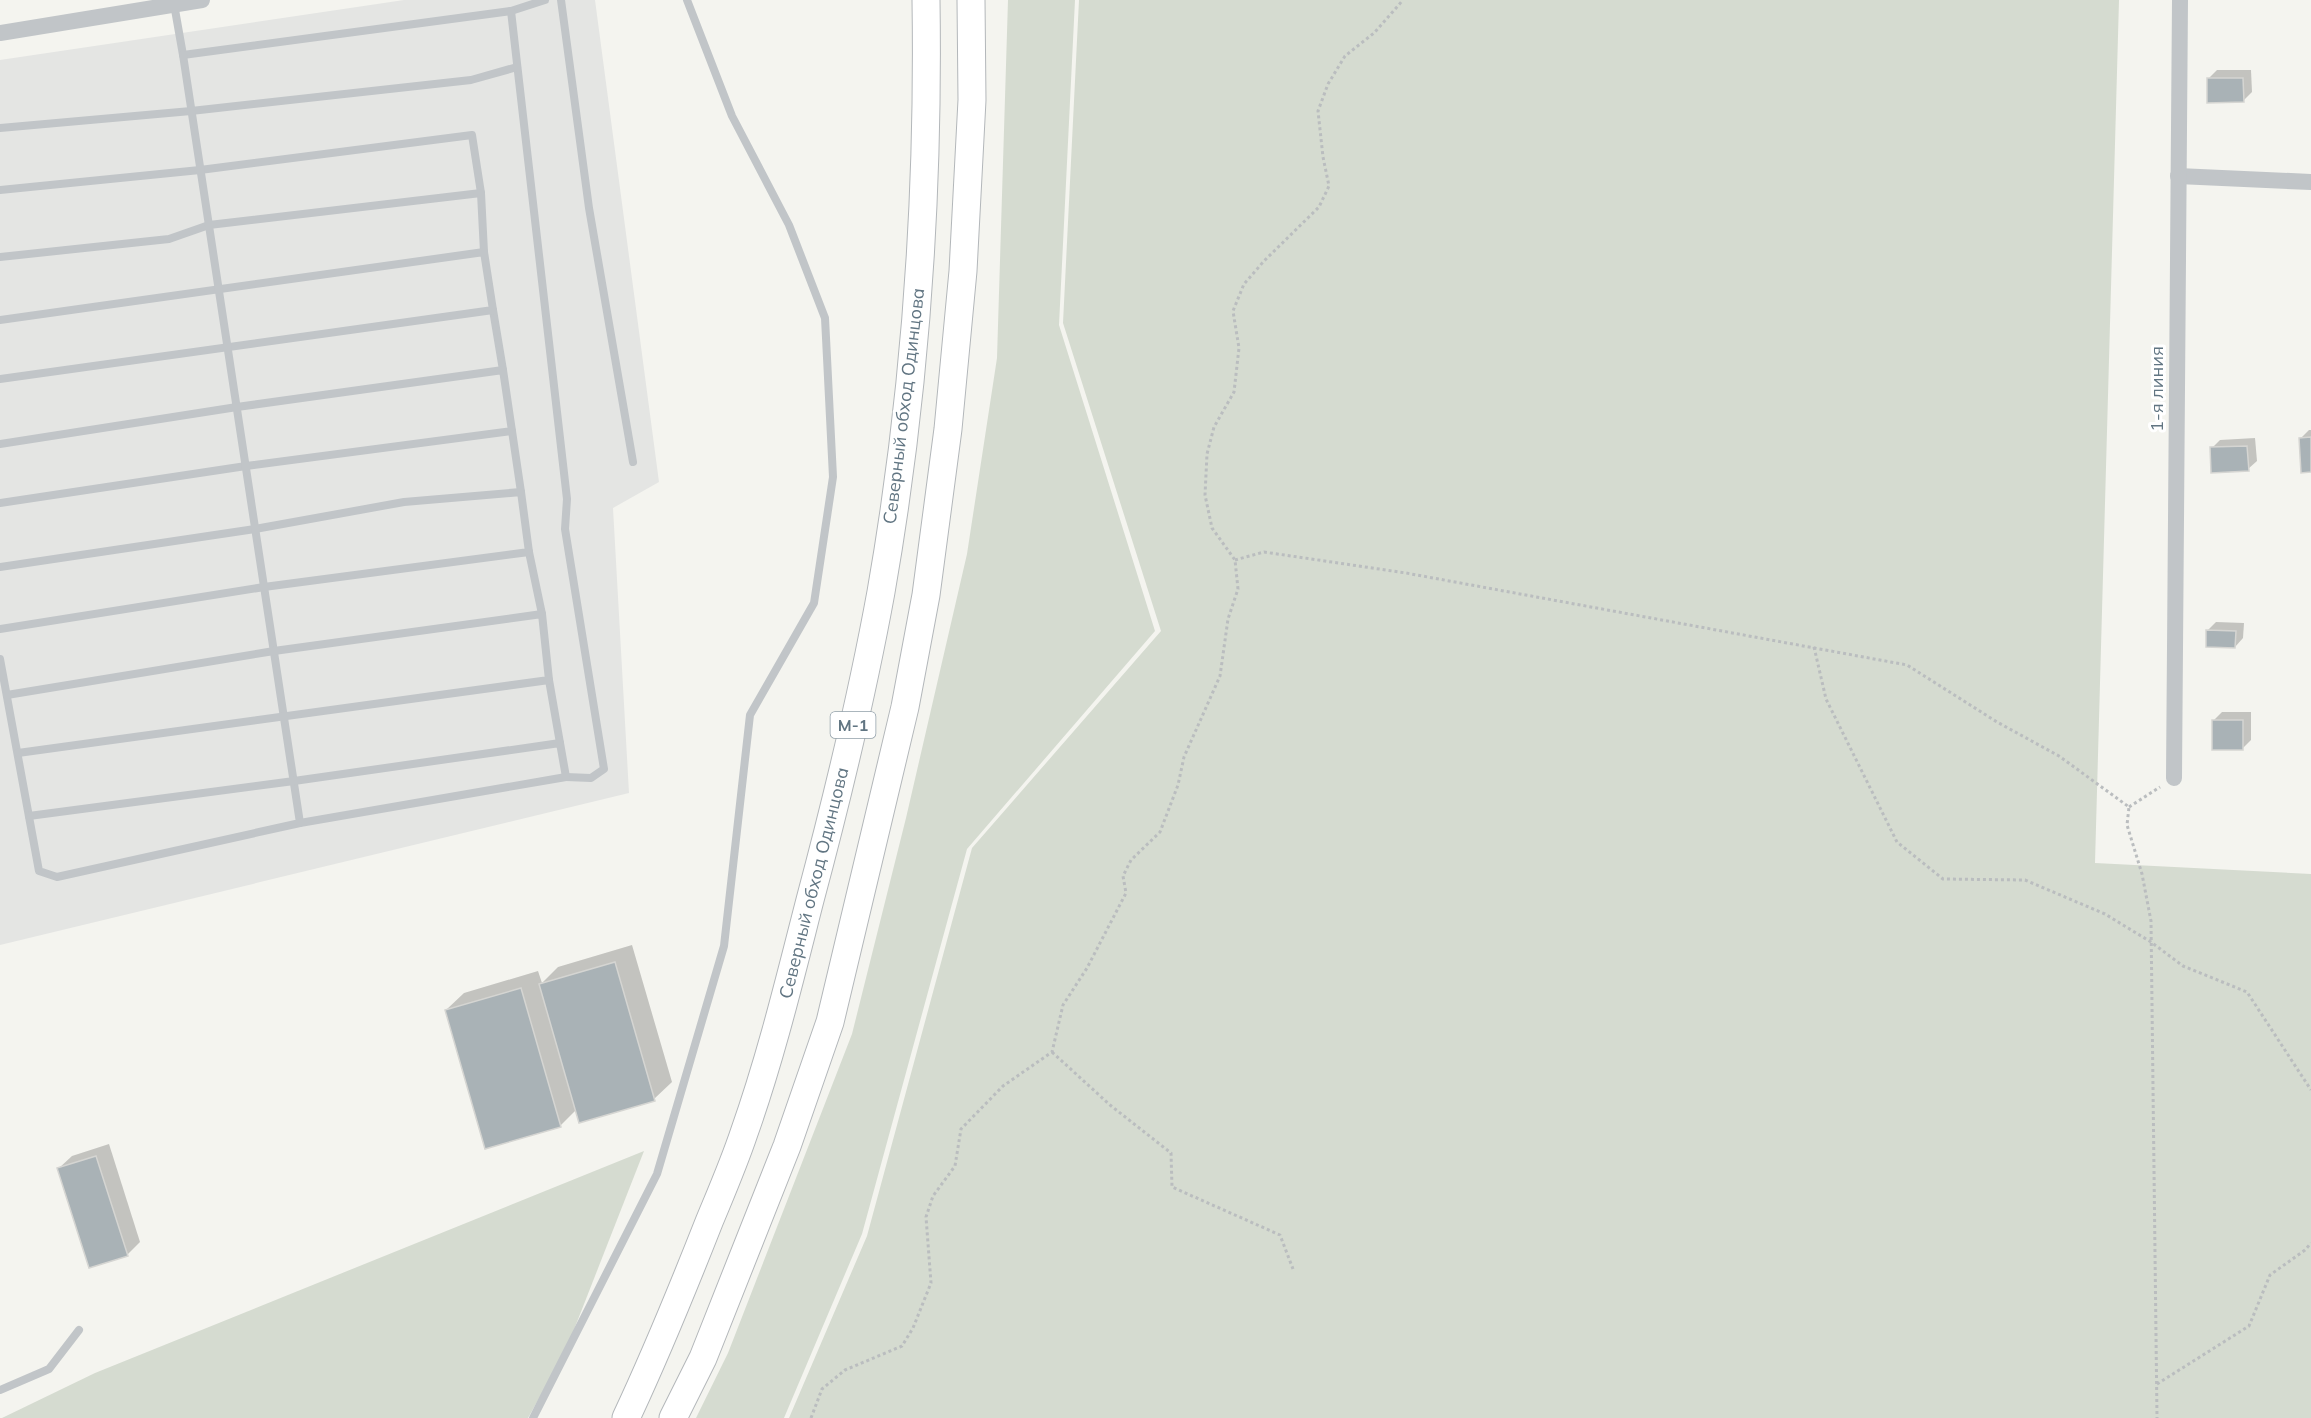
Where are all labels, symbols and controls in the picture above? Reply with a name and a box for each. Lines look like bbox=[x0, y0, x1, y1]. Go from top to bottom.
street label: Северный обход Одинцова bbox=[878, 287, 929, 525]
street label: 1-я линия bbox=[2145, 346, 2168, 432]
road number: М-1 bbox=[830, 712, 876, 738]
street label: Северный обход Одинцова bbox=[774, 765, 853, 1001]

